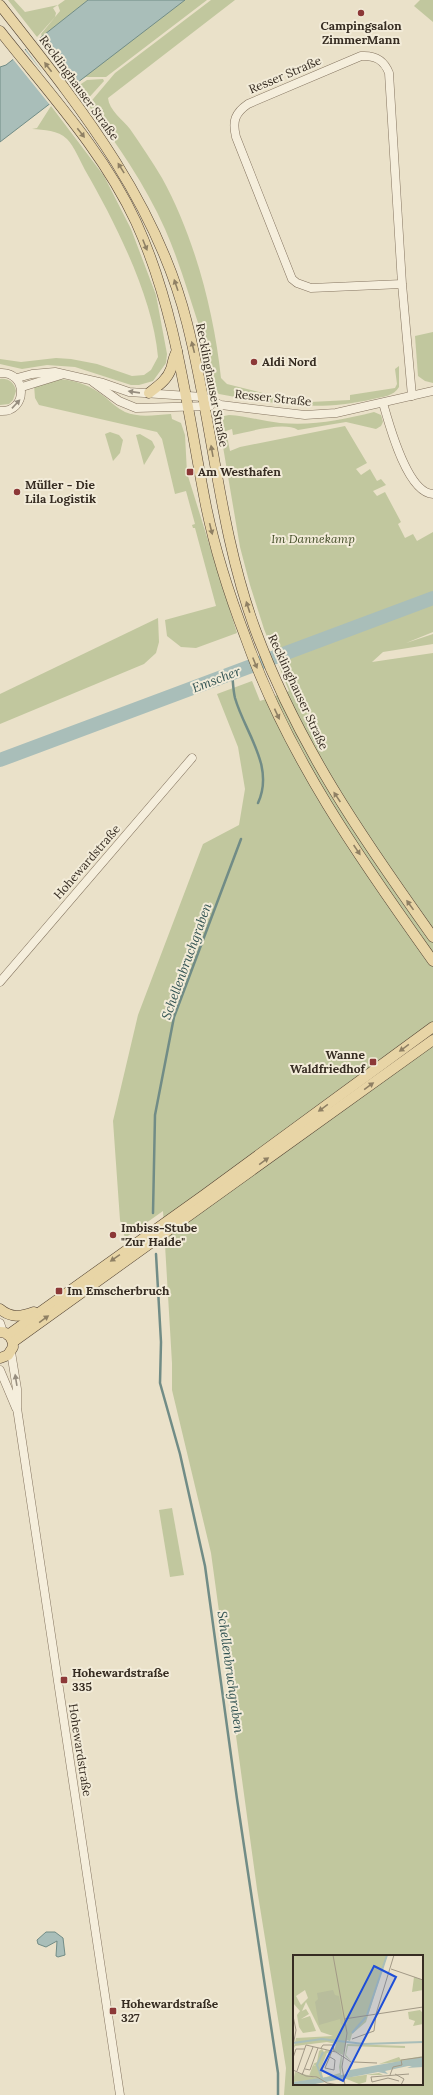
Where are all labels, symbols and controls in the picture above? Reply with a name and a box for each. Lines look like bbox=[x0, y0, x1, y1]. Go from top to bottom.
marker: Campingsalon ZimmerMann bbox=[356, 8, 366, 18]
place label: Campingsalon ZimmerMann bbox=[320, 18, 402, 47]
street label: Recklinghauser Straße bbox=[36, 32, 123, 143]
street label: Resser Straße bbox=[246, 52, 324, 97]
one-way arrow bbox=[44, 62, 53, 73]
one-way arrow bbox=[77, 127, 86, 138]
one-way arrow bbox=[117, 162, 124, 174]
one-way arrow bbox=[143, 240, 149, 252]
one-way arrow bbox=[173, 279, 179, 291]
street label: Recklinghauser Straße bbox=[193, 322, 232, 449]
one-way arrow bbox=[190, 341, 196, 353]
place label: Aldi Nord bbox=[262, 354, 317, 369]
marker: Aldi Nord bbox=[249, 357, 259, 367]
street label: Resser Straße bbox=[234, 386, 313, 409]
one-way arrow bbox=[128, 389, 140, 395]
one-way arrow bbox=[11, 399, 21, 409]
one-way arrow bbox=[209, 445, 215, 458]
place label: Am Westhafen bbox=[198, 464, 281, 479]
marker: Am Westhafen bbox=[185, 467, 195, 477]
place label: Müller - Die Lila Logistik bbox=[25, 477, 96, 506]
marker: Müller - Die Lila Logistik bbox=[12, 487, 22, 497]
one-way arrow bbox=[209, 523, 215, 535]
park label: Im Dannekamp bbox=[271, 531, 355, 546]
one-way arrow bbox=[244, 601, 250, 613]
street label: Recklinghauser Straße bbox=[265, 632, 332, 752]
one-way arrow bbox=[253, 658, 259, 670]
water label: Emscher bbox=[189, 662, 243, 696]
one-way arrow bbox=[274, 708, 280, 720]
one-way arrow bbox=[333, 792, 341, 803]
street label: Hohewardstraße bbox=[50, 821, 123, 902]
one-way arrow bbox=[354, 844, 361, 856]
water label: Schellenbruchgraben bbox=[157, 900, 215, 1022]
one-way arrow bbox=[406, 900, 414, 910]
one-way arrow bbox=[399, 1044, 410, 1053]
place label: Wanne Waldfriedhof bbox=[290, 1047, 367, 1076]
marker: Wanne Waldfriedhof bbox=[368, 1057, 378, 1067]
one-way arrow bbox=[364, 1082, 375, 1090]
one-way arrow bbox=[317, 1104, 328, 1112]
one-way arrow bbox=[258, 1157, 269, 1165]
place label: Imbiss-Stube "Zur Halde" bbox=[121, 1220, 198, 1249]
marker: Imbiss-Stube "Zur Halde" bbox=[108, 1230, 118, 1240]
one-way arrow bbox=[110, 1254, 120, 1262]
place label: Im Emscherbruch bbox=[67, 1283, 170, 1298]
marker: Im Emscherbruch bbox=[54, 1286, 64, 1296]
one-way arrow bbox=[39, 1315, 50, 1323]
one-way arrow bbox=[12, 1374, 18, 1386]
water label: Schellenbruchgraben bbox=[214, 1610, 247, 1734]
place label: Hohewardstraße 335 bbox=[72, 1665, 170, 1694]
marker: Hohewardstraße 335 bbox=[59, 1675, 69, 1685]
street label: Hohewardstraße bbox=[66, 1702, 95, 1798]
inset map bbox=[293, 1955, 423, 2085]
place label: Hohewardstraße 327 bbox=[121, 1996, 219, 2025]
marker: Hohewardstraße 327 bbox=[108, 2006, 118, 2016]

